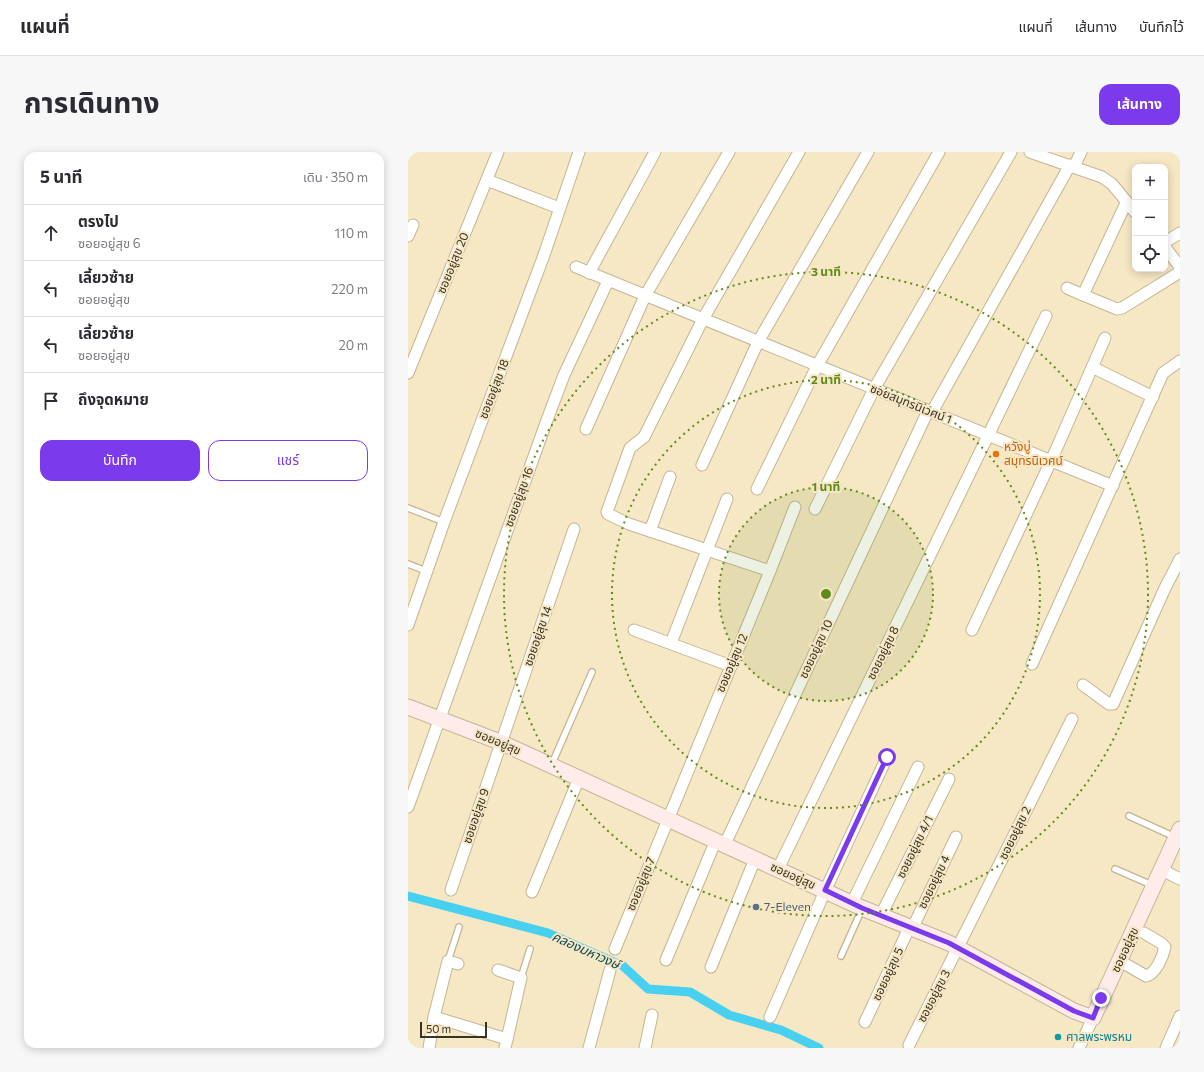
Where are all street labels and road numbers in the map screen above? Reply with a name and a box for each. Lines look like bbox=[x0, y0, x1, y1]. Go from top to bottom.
street label: ซอยอยู่สุข 20 bbox=[433, 230, 472, 296]
street label: ซอยอยู่สุข 18 bbox=[475, 357, 512, 421]
street label: ซอยสมุทรนิเวศน์ 1 bbox=[868, 380, 954, 427]
street label: ซอยอยู่สุข 16 bbox=[501, 465, 536, 529]
street label: ซอยอยู่สุข 14 bbox=[520, 604, 555, 668]
street label: ซอยอยู่สุข 10 bbox=[795, 617, 836, 681]
street label: ซอยอยู่สุข 8 bbox=[863, 624, 902, 682]
street label: ซอยอยู่สุข 12 bbox=[712, 631, 751, 694]
street label: ซอยอยู่สุข bbox=[473, 725, 523, 758]
street label: ซอยอยู่สุข 9 bbox=[459, 786, 492, 846]
street label: ซอยอยู่สุข 2 bbox=[995, 804, 1034, 862]
street label: ซอยอยู่สุข 4/1 bbox=[894, 813, 936, 881]
street label: ซอยอยู่สุข 4 bbox=[915, 853, 953, 911]
street label: ซอยอยู่สุข 7 bbox=[623, 855, 658, 913]
street label: ซอยอยู่สุข bbox=[768, 859, 818, 892]
street label: ซอยอยู่สุข bbox=[1108, 925, 1142, 975]
street label: ซอยอยู่สุข 5 bbox=[869, 945, 907, 1003]
street label: ซอยอยู่สุข 3 bbox=[914, 967, 953, 1025]

